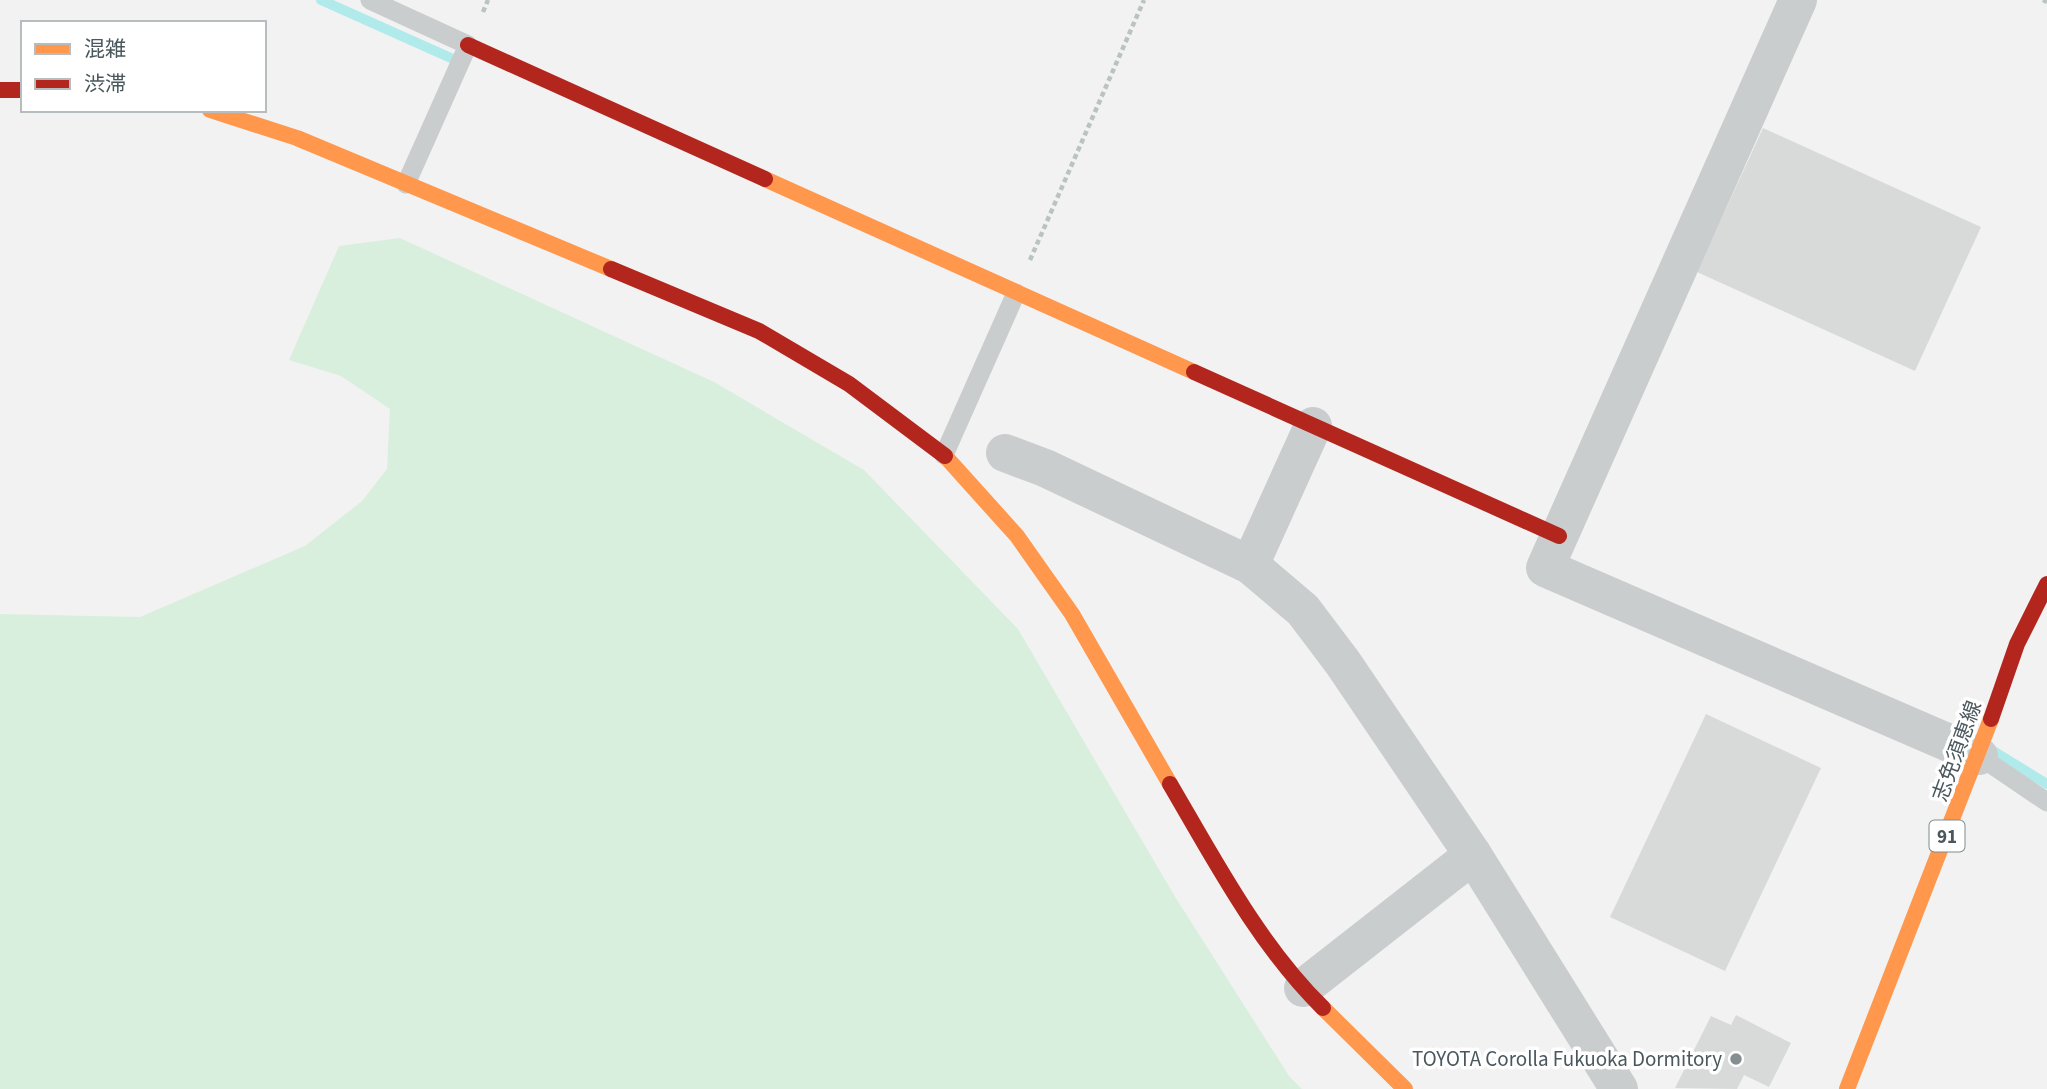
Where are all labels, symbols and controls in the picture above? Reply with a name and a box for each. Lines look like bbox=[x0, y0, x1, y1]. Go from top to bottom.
legend bbox=[21, 21, 266, 112]
text: 混雑 bbox=[84, 34, 126, 64]
text: 渋滞 bbox=[84, 69, 126, 99]
street label: 志免須恵線 bbox=[1925, 697, 1989, 805]
road number: 91 bbox=[1930, 820, 1965, 852]
place label: TOYOTA Corolla Fukuoka Dormitory bbox=[1412, 1044, 1722, 1074]
marker: TOYOTA Corolla Fukuoka Dormitory bbox=[1728, 1051, 1744, 1067]

